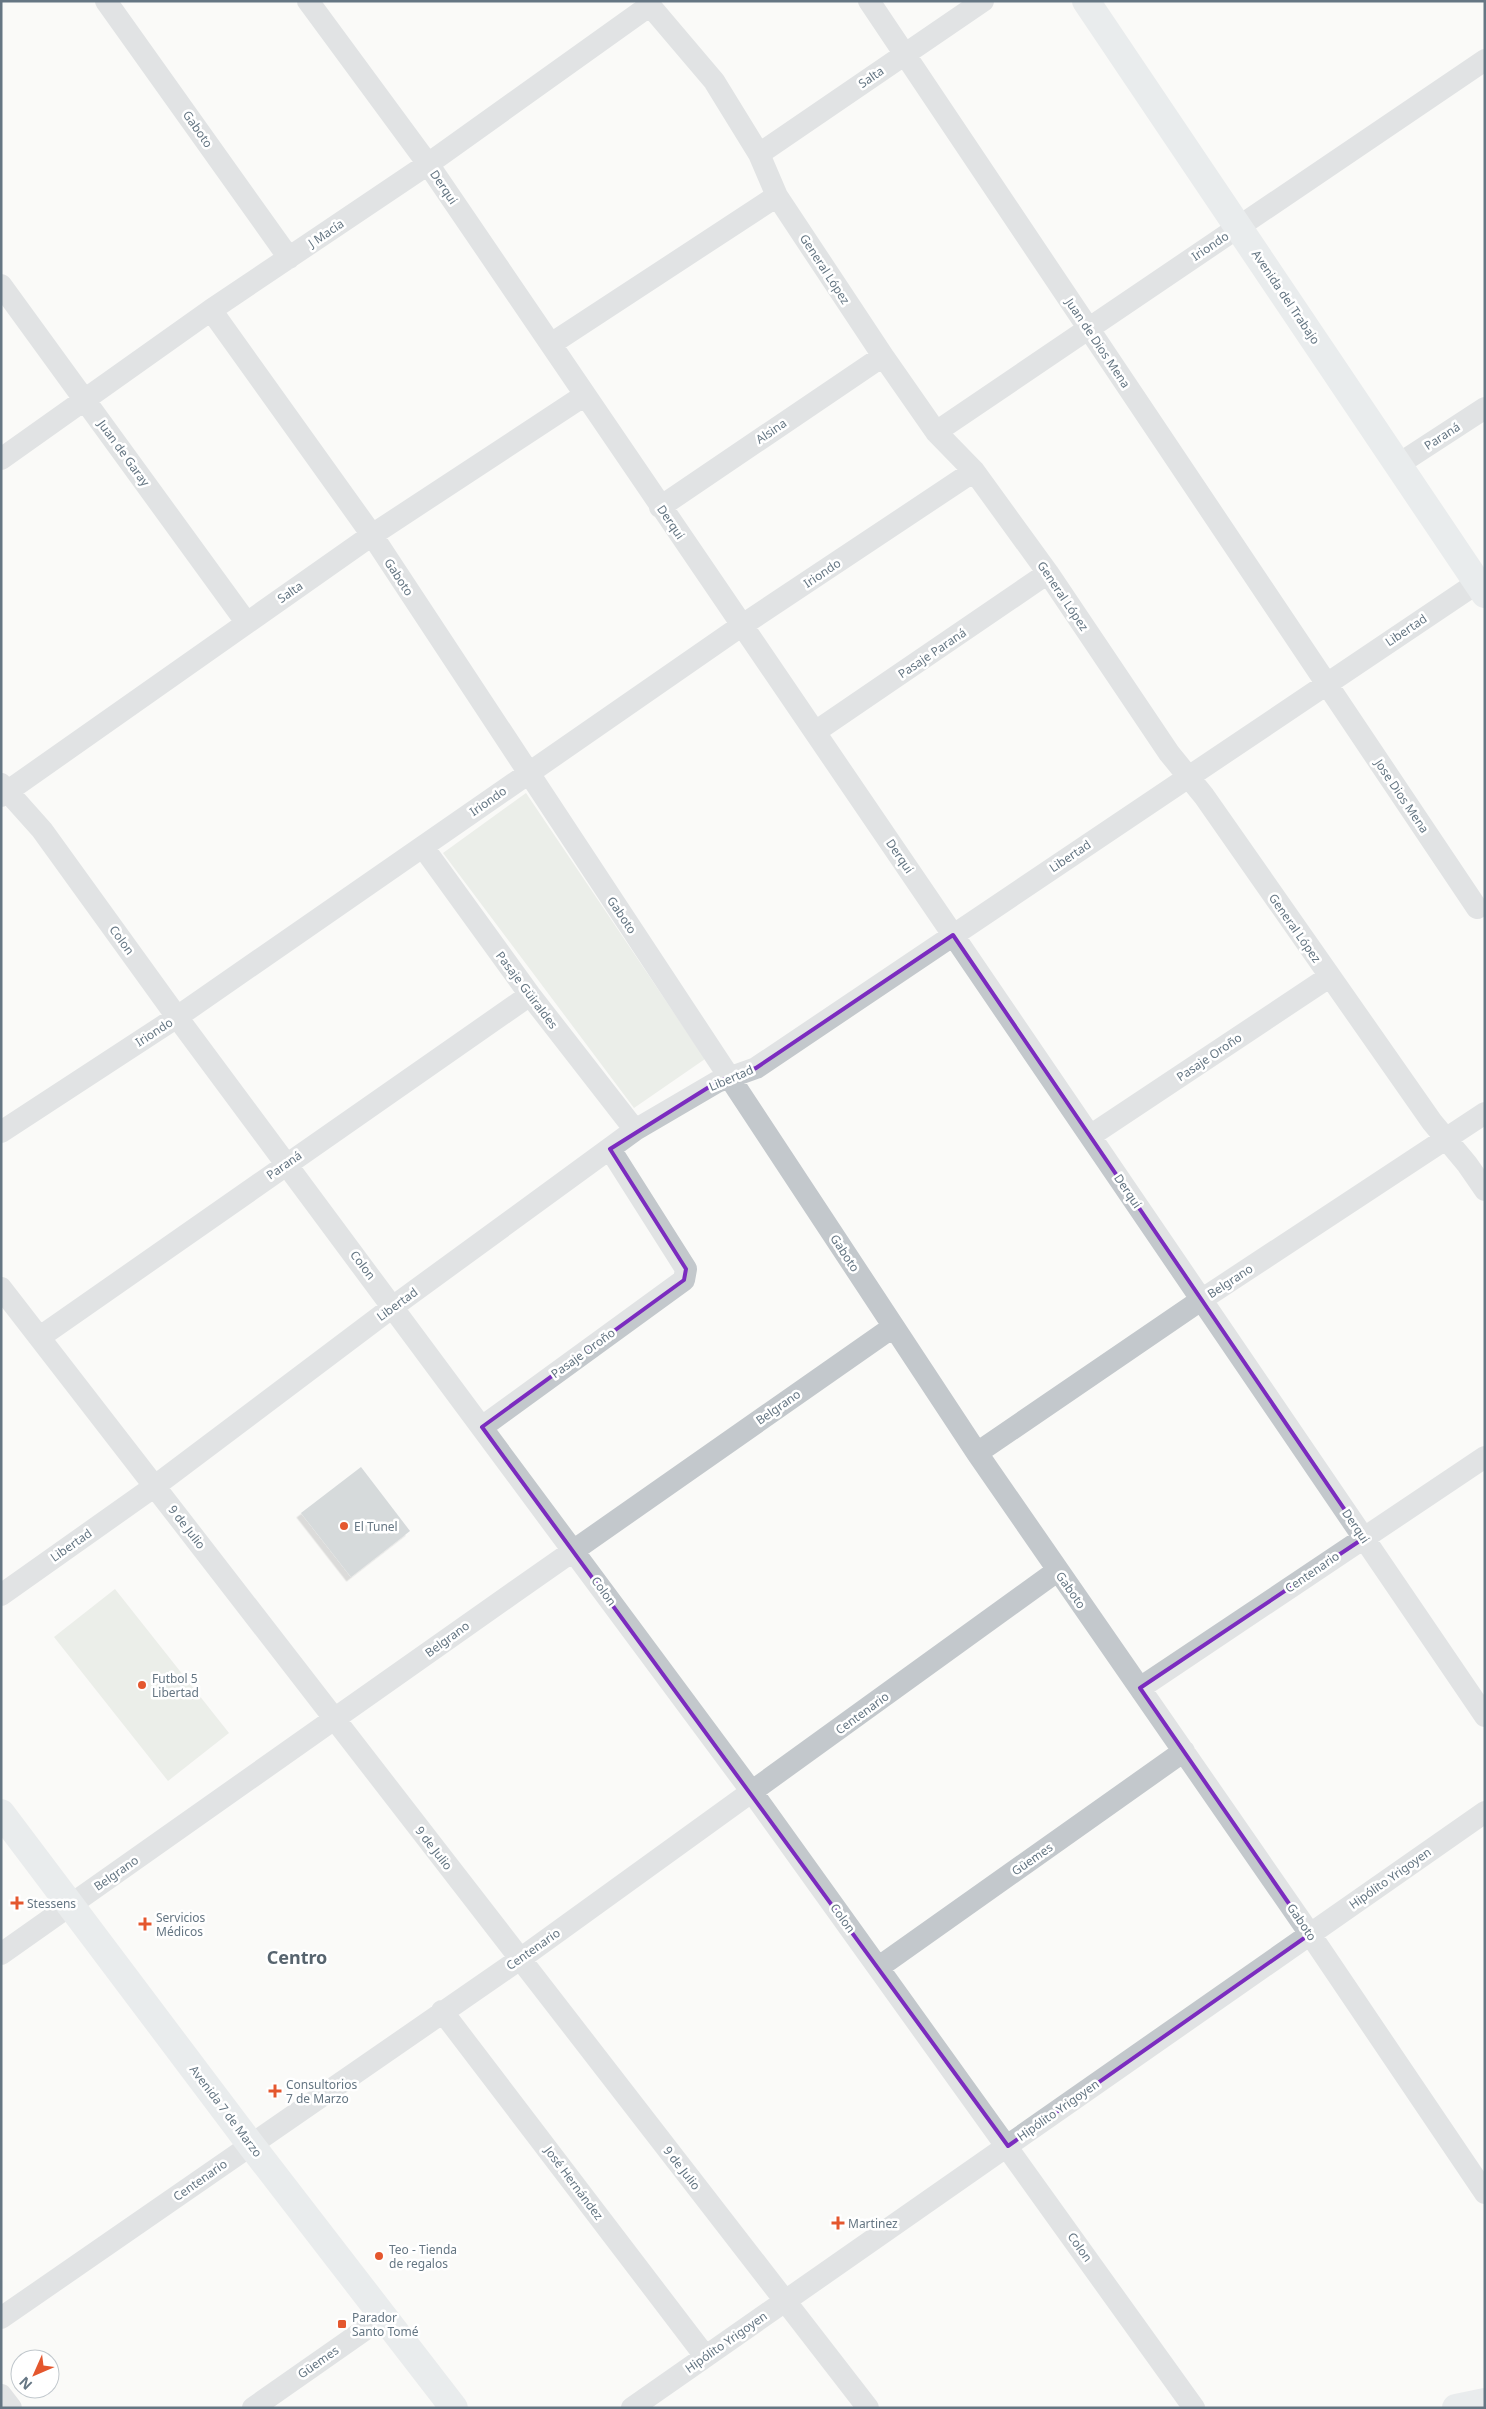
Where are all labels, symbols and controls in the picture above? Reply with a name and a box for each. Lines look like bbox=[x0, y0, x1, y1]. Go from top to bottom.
street label: Salta bbox=[855, 62, 887, 92]
street label: Gaboto bbox=[179, 107, 217, 151]
street label: Derqui bbox=[426, 166, 462, 208]
street label: J Macía bbox=[304, 215, 347, 252]
street label: Iriondo bbox=[1188, 227, 1232, 265]
street label: General López bbox=[796, 231, 854, 308]
street label: Avenida del Trabajo bbox=[1248, 246, 1324, 348]
street label: Juan de Dios Mena bbox=[1061, 294, 1134, 391]
street label: Alsina bbox=[752, 415, 790, 447]
street label: Juan de Garay bbox=[94, 416, 154, 490]
street label: Paraná bbox=[1421, 418, 1463, 454]
street label: Derqui bbox=[653, 501, 689, 543]
street label: Iriondo bbox=[800, 554, 844, 592]
street label: Gaboto bbox=[381, 555, 417, 599]
street label: General López bbox=[1033, 558, 1093, 634]
street label: Salta bbox=[274, 577, 306, 607]
street label: Libertad bbox=[1382, 610, 1430, 650]
street label: Pasaje Paraná bbox=[894, 624, 970, 682]
street label: Jose Dios Mena bbox=[1370, 755, 1433, 836]
street label: Iriondo bbox=[466, 782, 510, 820]
street label: Derqui bbox=[882, 835, 918, 877]
street label: Libertad bbox=[1046, 836, 1094, 876]
street label: General López bbox=[1265, 890, 1325, 966]
street label: Gaboto bbox=[603, 893, 641, 937]
street label: Colon bbox=[106, 922, 138, 958]
street label: Pasaje Güiraldes bbox=[492, 948, 562, 1033]
street label: Iriondo bbox=[132, 1014, 176, 1050]
street label: Pasaje Oroño bbox=[1173, 1029, 1245, 1085]
street label: Libertad bbox=[706, 1061, 756, 1095]
street label: Paraná bbox=[263, 1147, 305, 1183]
street label: Derqui bbox=[1110, 1170, 1146, 1212]
street label: Gaboto bbox=[827, 1231, 863, 1275]
street label: Colon bbox=[346, 1247, 380, 1283]
street label: Belgrano bbox=[1204, 1260, 1256, 1302]
street label: Libertad bbox=[373, 1283, 421, 1325]
street label: Pasaje Oroño bbox=[547, 1324, 619, 1382]
street label: Belgrano bbox=[752, 1385, 804, 1429]
street label: 9 de Julio bbox=[164, 1502, 210, 1552]
street label: Derqui bbox=[1338, 1505, 1374, 1547]
place label: El Tunel bbox=[354, 1518, 398, 1535]
marker: El Tunel bbox=[338, 1520, 350, 1532]
street label: Libertad bbox=[47, 1525, 95, 1565]
street label: Centenario bbox=[1281, 1548, 1343, 1596]
street label: Gaboto bbox=[1052, 1568, 1090, 1612]
street label: Colon bbox=[588, 1573, 620, 1609]
street label: Belgrano bbox=[421, 1617, 473, 1661]
place label: Futbol 5 Libertad bbox=[152, 1670, 199, 1701]
marker: Futbol 5 Libertad bbox=[136, 1679, 148, 1691]
street label: Centenario bbox=[832, 1688, 892, 1738]
street label: 9 de Julio bbox=[411, 1823, 457, 1873]
street label: Güemes bbox=[1008, 1839, 1056, 1879]
street label: Hipólito Yrigoyen bbox=[1346, 1843, 1434, 1913]
street label: Belgrano bbox=[90, 1851, 142, 1895]
place label: Stessens bbox=[27, 1895, 76, 1912]
marker: Stessens bbox=[11, 1897, 23, 1909]
street label: Colon bbox=[827, 1900, 859, 1936]
street label: Gaboto bbox=[1283, 1900, 1321, 1944]
place label: Servicios Médicos bbox=[156, 1909, 206, 1940]
marker: Servicios Médicos bbox=[138, 1917, 152, 1931]
street label: Centenario bbox=[503, 1924, 563, 1974]
district label: Centro bbox=[267, 1945, 327, 1969]
street label: Avenida 7 de Marzo bbox=[186, 2062, 266, 2160]
street label: Hipólito Yrigoyen bbox=[1014, 2075, 1102, 2145]
place label: Consultorios 7 de Marzo bbox=[286, 2076, 357, 2107]
marker: Consultorios 7 de Marzo bbox=[268, 2084, 282, 2098]
street label: José Hernández bbox=[540, 2142, 607, 2224]
street label: 9 de Julio bbox=[659, 2143, 705, 2193]
street label: Centenario bbox=[170, 2155, 230, 2205]
place label: Martinez bbox=[848, 2215, 898, 2232]
marker: Martinez bbox=[832, 2217, 844, 2229]
street label: Colon bbox=[1064, 2229, 1096, 2265]
place label: Teo - Tienda de regalos bbox=[389, 2241, 457, 2272]
marker: Teo - Tienda de regalos bbox=[373, 2250, 385, 2262]
street label: Hipólito Yrigoyen bbox=[682, 2307, 770, 2377]
place label: Parador Santo Tomé bbox=[352, 2309, 419, 2340]
marker: Parador Santo Tomé bbox=[336, 2318, 348, 2330]
street label: Güemes bbox=[294, 2342, 342, 2382]
north arrow bbox=[10, 2349, 60, 2399]
text: N bbox=[15, 2373, 36, 2394]

